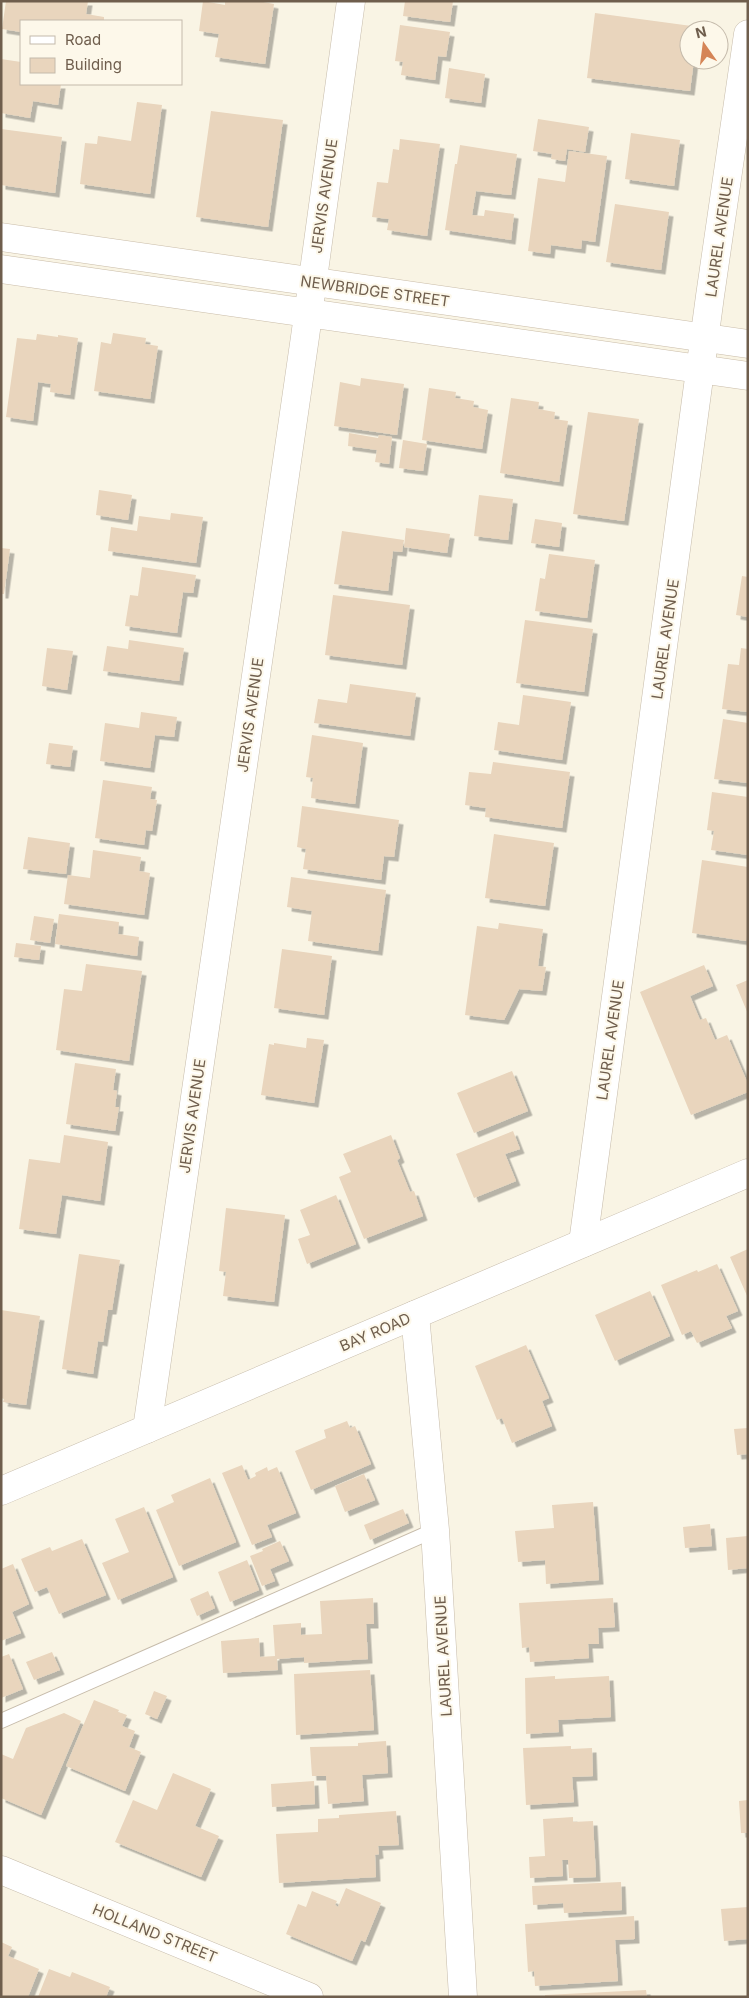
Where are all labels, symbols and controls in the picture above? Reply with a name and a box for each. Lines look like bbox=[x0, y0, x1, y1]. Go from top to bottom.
legend bbox=[20, 20, 182, 85]
north arrow bbox=[679, 20, 729, 70]
text: N bbox=[694, 22, 708, 41]
text: Road bbox=[65, 30, 101, 49]
text: Building bbox=[65, 55, 122, 74]
street label: JERVIS AVENUE bbox=[307, 138, 341, 254]
street label: LAUREL AVENUE bbox=[701, 176, 737, 298]
street label: NEWBRIDGE STREET bbox=[299, 271, 451, 311]
street label: LAUREL AVENUE bbox=[647, 578, 683, 700]
street label: JERVIS AVENUE bbox=[233, 657, 267, 773]
street label: LAUREL AVENUE bbox=[592, 979, 628, 1101]
street label: JERVIS AVENUE bbox=[175, 1058, 209, 1174]
street label: BAY ROAD bbox=[337, 1309, 413, 1355]
street label: LAUREL AVENUE bbox=[430, 1595, 456, 1717]
street label: HOLLAND STREET bbox=[90, 1899, 220, 1967]

